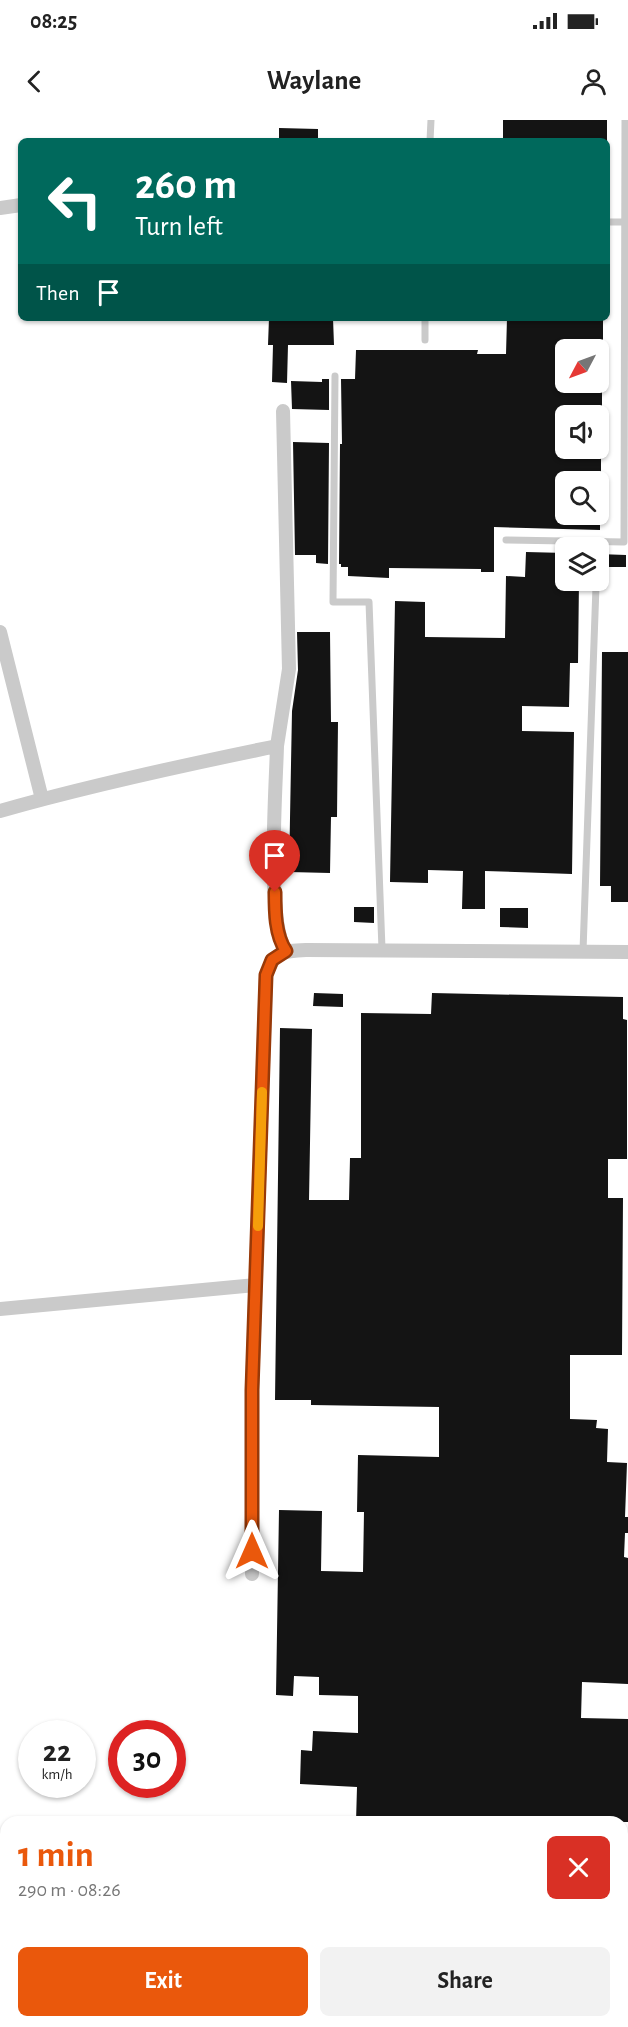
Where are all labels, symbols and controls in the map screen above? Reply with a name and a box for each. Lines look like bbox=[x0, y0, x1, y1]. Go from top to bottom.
text: 08:25 bbox=[30, 10, 77, 32]
icon: back bbox=[18, 65, 51, 98]
icon: person bbox=[577, 65, 610, 98]
text: Waylane bbox=[267, 67, 361, 94]
icon: left bbox=[36, 162, 114, 240]
text: 260 m bbox=[135, 164, 237, 206]
text: Turn left bbox=[135, 213, 223, 240]
icon: arrive bbox=[92, 276, 125, 309]
text: Then bbox=[36, 282, 80, 304]
north arrow bbox=[555, 339, 609, 393]
map controls bbox=[555, 339, 609, 591]
button: sound bbox=[555, 405, 609, 459]
button: search bbox=[555, 471, 609, 525]
button: layers bbox=[555, 537, 609, 591]
pin bbox=[249, 830, 300, 892]
icon: arrive bbox=[258, 839, 291, 872]
position arrow bbox=[220, 1519, 284, 1583]
speed limit sign: 30 bbox=[108, 1720, 186, 1798]
text: 22 bbox=[43, 1737, 71, 1767]
text: km/h bbox=[42, 1767, 72, 1782]
button: close bbox=[547, 1836, 610, 1899]
text: 1 min bbox=[18, 1837, 94, 1873]
text: 290 m · 08:26 bbox=[18, 1880, 121, 1900]
button: Exit bbox=[18, 1947, 308, 2016]
button: Share bbox=[320, 1947, 610, 2016]

